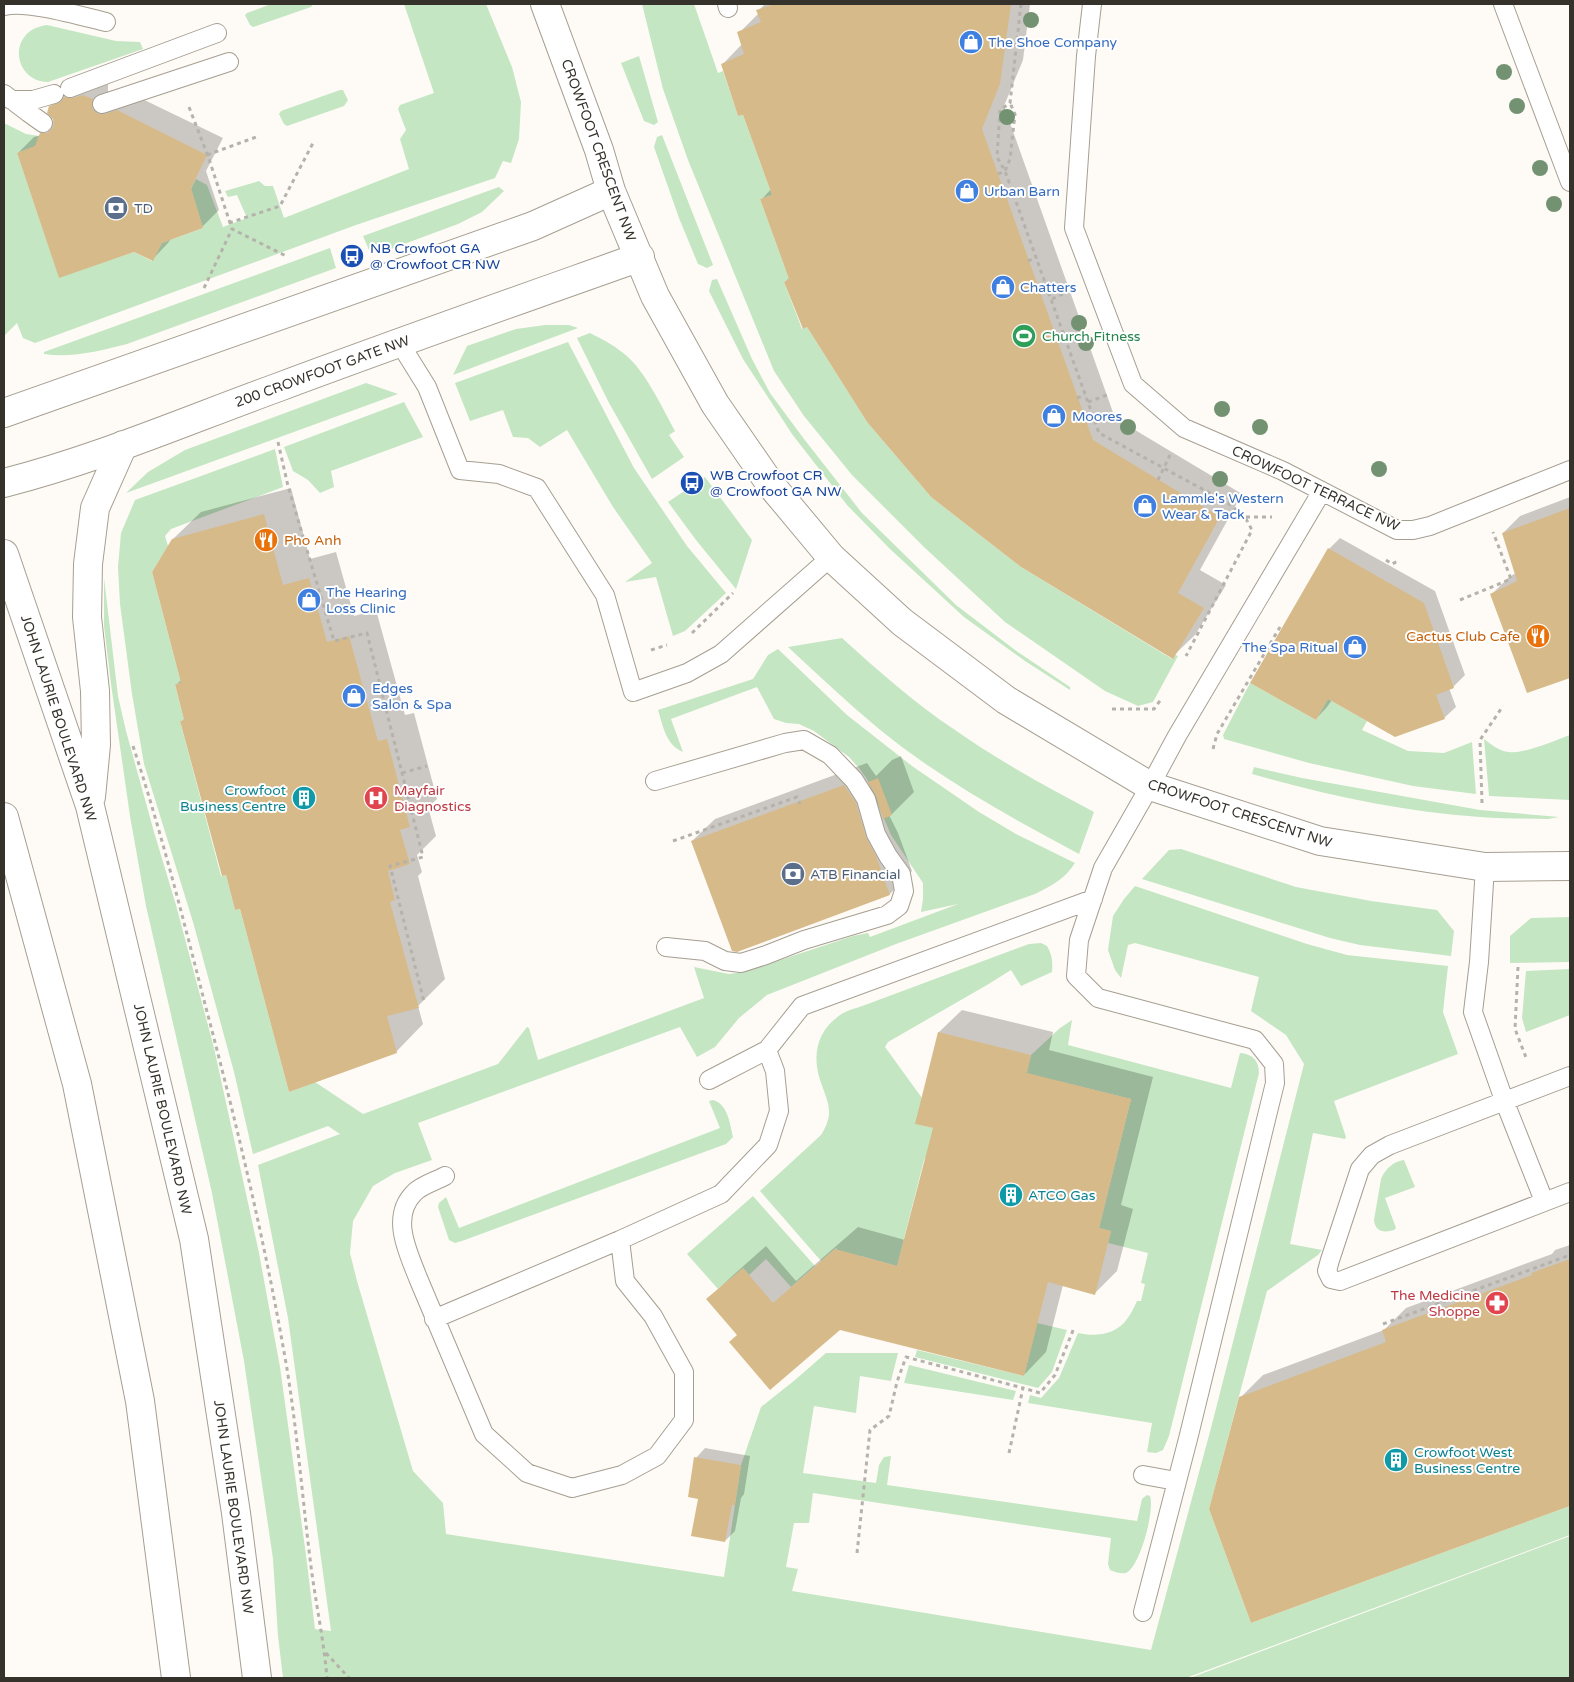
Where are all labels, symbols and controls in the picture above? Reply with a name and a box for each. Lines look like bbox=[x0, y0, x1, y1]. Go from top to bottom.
shop icon: The Shoe Company bbox=[958, 29, 984, 55]
place label: The Shoe Company bbox=[988, 34, 1118, 51]
street label: CROWFOOT CRESCENT NW bbox=[558, 57, 639, 244]
shop icon: Urban Barn bbox=[954, 178, 980, 204]
place label: Urban Barn bbox=[984, 183, 1060, 200]
bank icon: TD bbox=[103, 195, 129, 221]
place label: TD bbox=[134, 200, 153, 217]
place label: NB Crowfoot GA @ Crowfoot CR NW bbox=[370, 240, 500, 273]
bus stop icon: NB Crowfoot GA @ Crowfoot CR NW bbox=[339, 243, 365, 269]
shop icon: Chatters bbox=[990, 274, 1016, 300]
place label: Chatters bbox=[1020, 279, 1077, 296]
sports icon: Church Fitness bbox=[1011, 323, 1037, 349]
place label: Church Fitness bbox=[1042, 328, 1141, 345]
street label: 200 CROWFOOT GATE NW bbox=[233, 332, 412, 411]
shop icon: Moores bbox=[1041, 403, 1067, 429]
place label: Moores bbox=[1072, 408, 1122, 425]
street label: CROWFOOT TERRACE NW bbox=[1229, 442, 1402, 535]
place label: WB Crowfoot CR @ Crowfoot GA NW bbox=[710, 467, 841, 500]
bus stop icon: WB Crowfoot CR @ Crowfoot GA NW bbox=[679, 470, 705, 496]
place label: Lammle's Western Wear & Tack bbox=[1162, 490, 1284, 523]
shop icon: Lammle's Western Wear & Tack bbox=[1132, 493, 1158, 519]
restaurant icon: Pho Anh bbox=[253, 527, 279, 553]
place label: Pho Anh bbox=[284, 532, 341, 549]
place label: The Hearing Loss Clinic bbox=[326, 584, 407, 617]
shop icon: The Hearing Loss Clinic bbox=[296, 587, 322, 613]
street label: JOHN LAURIE BOULEVARD NW bbox=[17, 613, 100, 824]
restaurant icon: Cactus Club Cafe bbox=[1525, 623, 1551, 649]
place label: Cactus Club Cafe bbox=[1406, 628, 1520, 645]
shop icon: The Spa Ritual bbox=[1342, 634, 1368, 660]
place label: The Spa Ritual bbox=[1242, 639, 1338, 656]
place label: Edges Salon & Spa bbox=[372, 680, 452, 713]
shop icon: Edges Salon & Spa bbox=[341, 683, 367, 709]
street label: CROWFOOT CRESCENT NW bbox=[1146, 776, 1334, 851]
place label: Crowfoot Business Centre bbox=[180, 782, 287, 815]
place label: Mayfair Diagnostics bbox=[394, 782, 472, 815]
building icon: Crowfoot Business Centre bbox=[291, 785, 317, 811]
hospital icon: Mayfair Diagnostics bbox=[363, 785, 389, 811]
bank icon: ATB Financial bbox=[780, 861, 806, 887]
place label: ATB Financial bbox=[810, 866, 901, 883]
street label: JOHN LAURIE BOULEVARD NW bbox=[130, 1002, 195, 1216]
building icon: ATCO Gas bbox=[998, 1182, 1024, 1208]
place label: ATCO Gas bbox=[1028, 1187, 1096, 1204]
place label: The Medicine Shoppe bbox=[1390, 1287, 1480, 1320]
pharmacy icon: The Medicine Shoppe bbox=[1484, 1290, 1510, 1316]
street label: JOHN LAURIE BOULEVARD NW bbox=[210, 1399, 257, 1615]
place label: Crowfoot West Business Centre bbox=[1414, 1444, 1520, 1477]
building icon: Crowfoot West Business Centre bbox=[1383, 1447, 1409, 1473]

